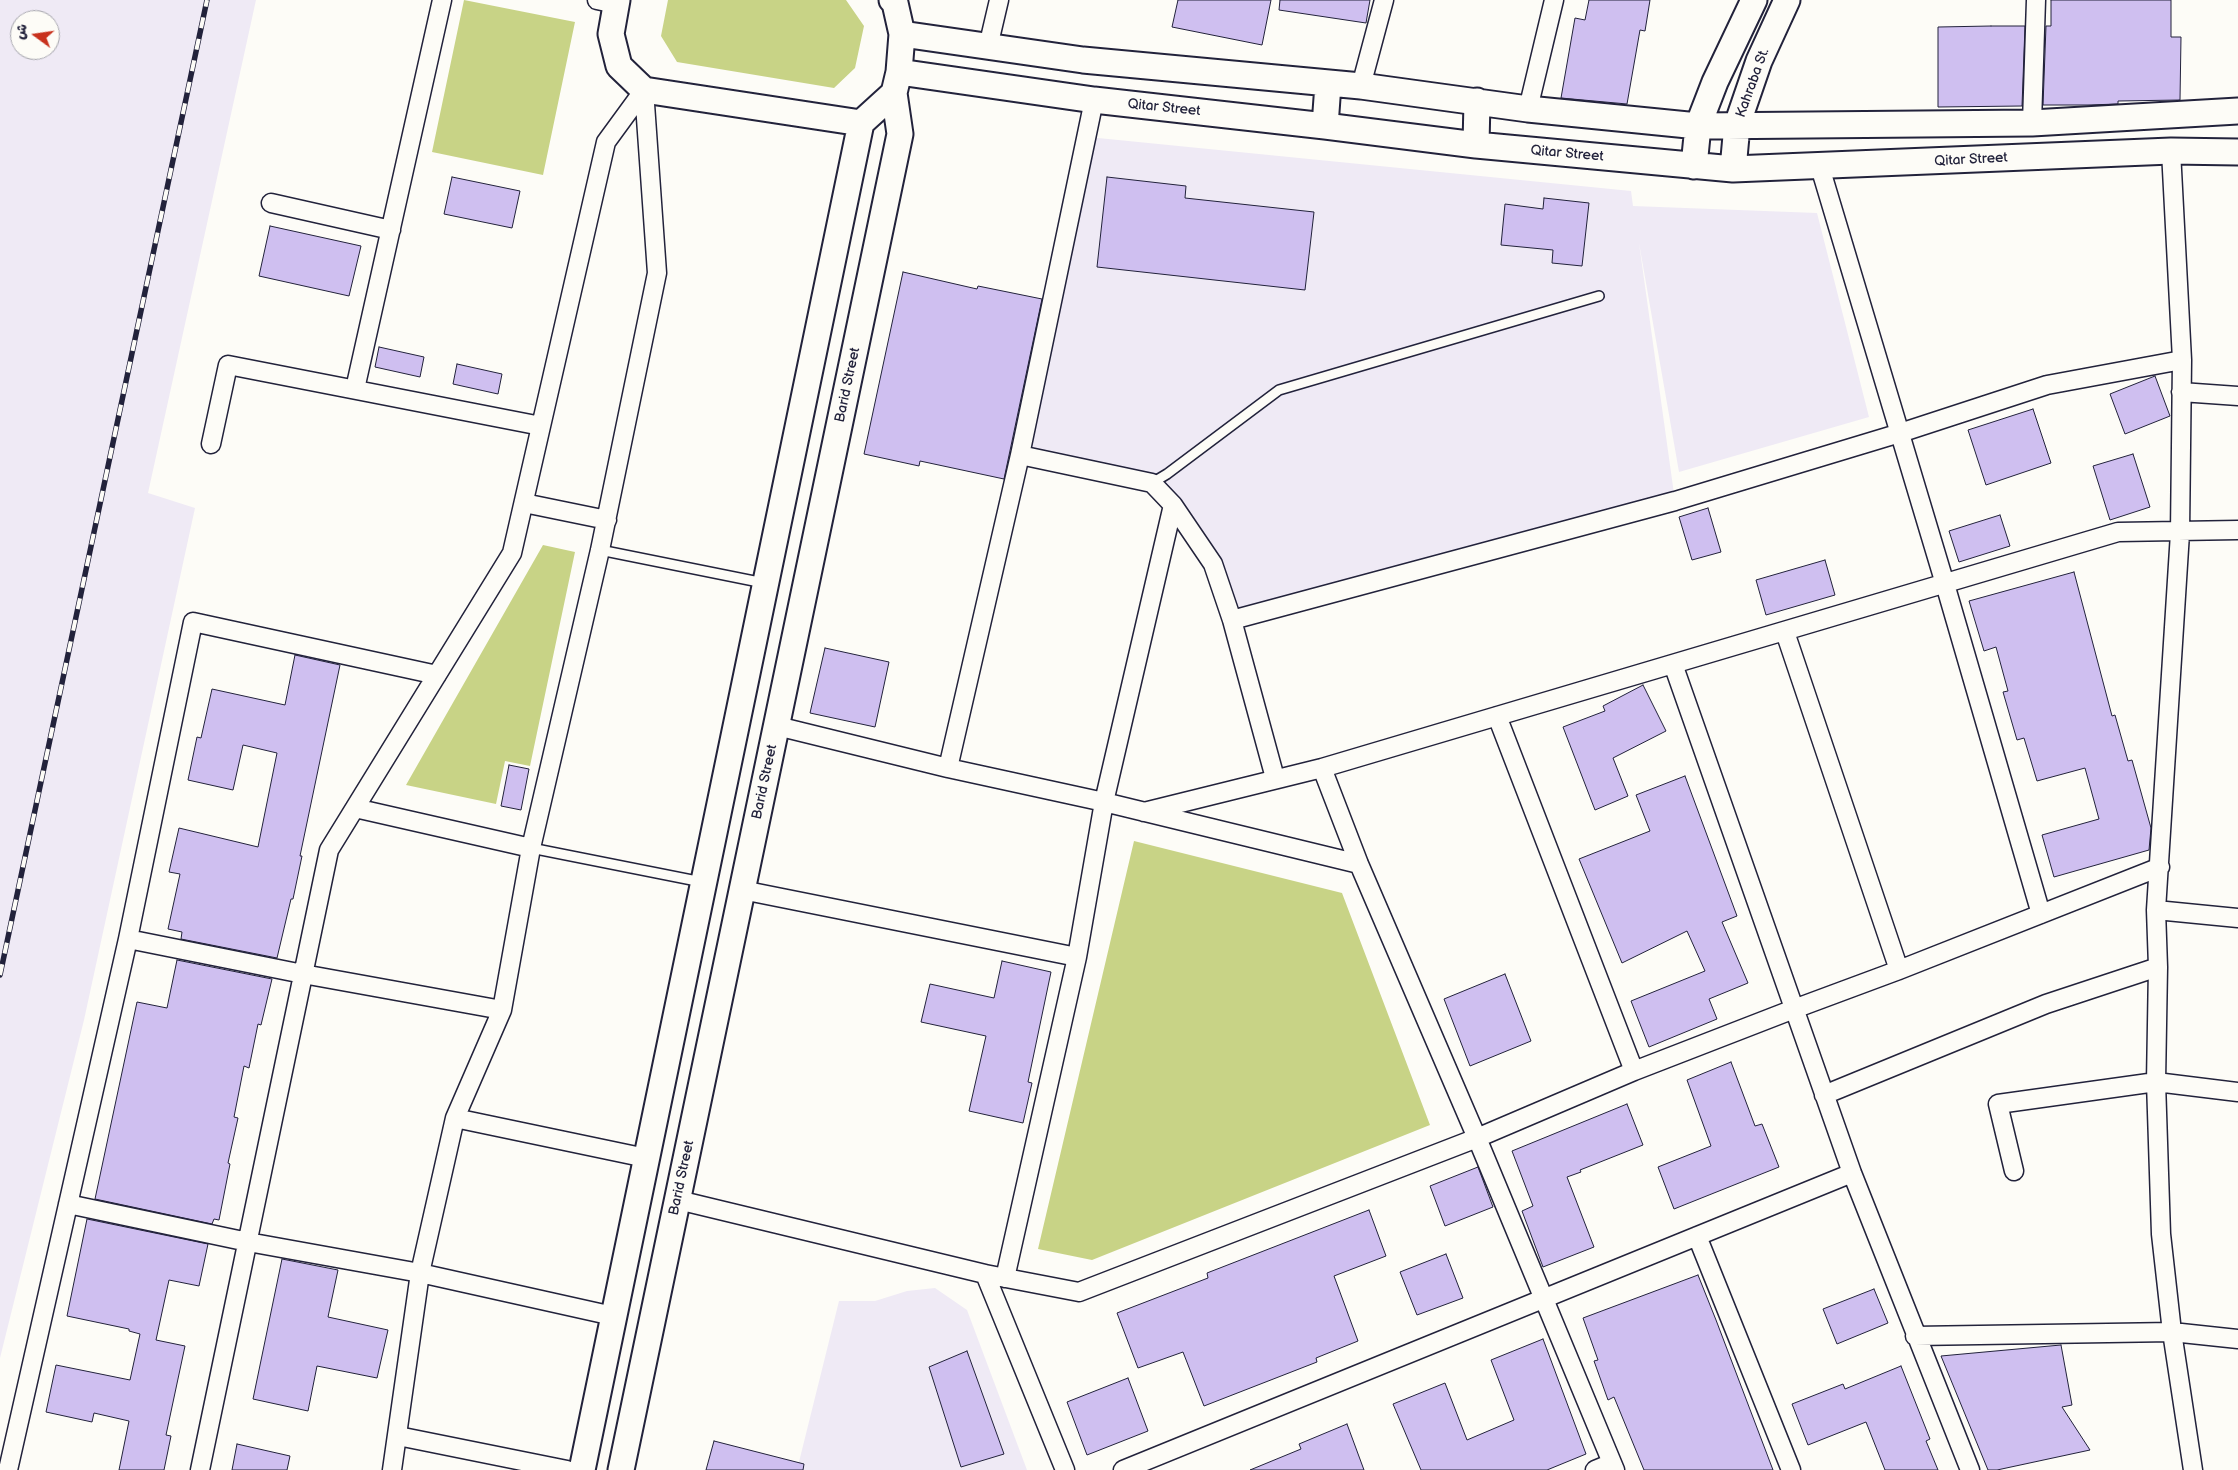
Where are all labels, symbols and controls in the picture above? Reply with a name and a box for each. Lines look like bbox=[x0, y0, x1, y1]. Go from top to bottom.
north arrow bbox=[10, 10, 60, 60]
text: ش bbox=[11, 22, 31, 41]
street label: Kahraba St. bbox=[1733, 46, 1773, 120]
street label: Qitar Street bbox=[1127, 96, 1201, 120]
street label: Qitar Street bbox=[1530, 142, 1604, 166]
street label: Qitar Street bbox=[1934, 150, 2008, 170]
street label: Barid Street bbox=[832, 346, 864, 424]
street label: Barid Street bbox=[749, 743, 781, 821]
street label: Barid Street bbox=[666, 1139, 698, 1217]

